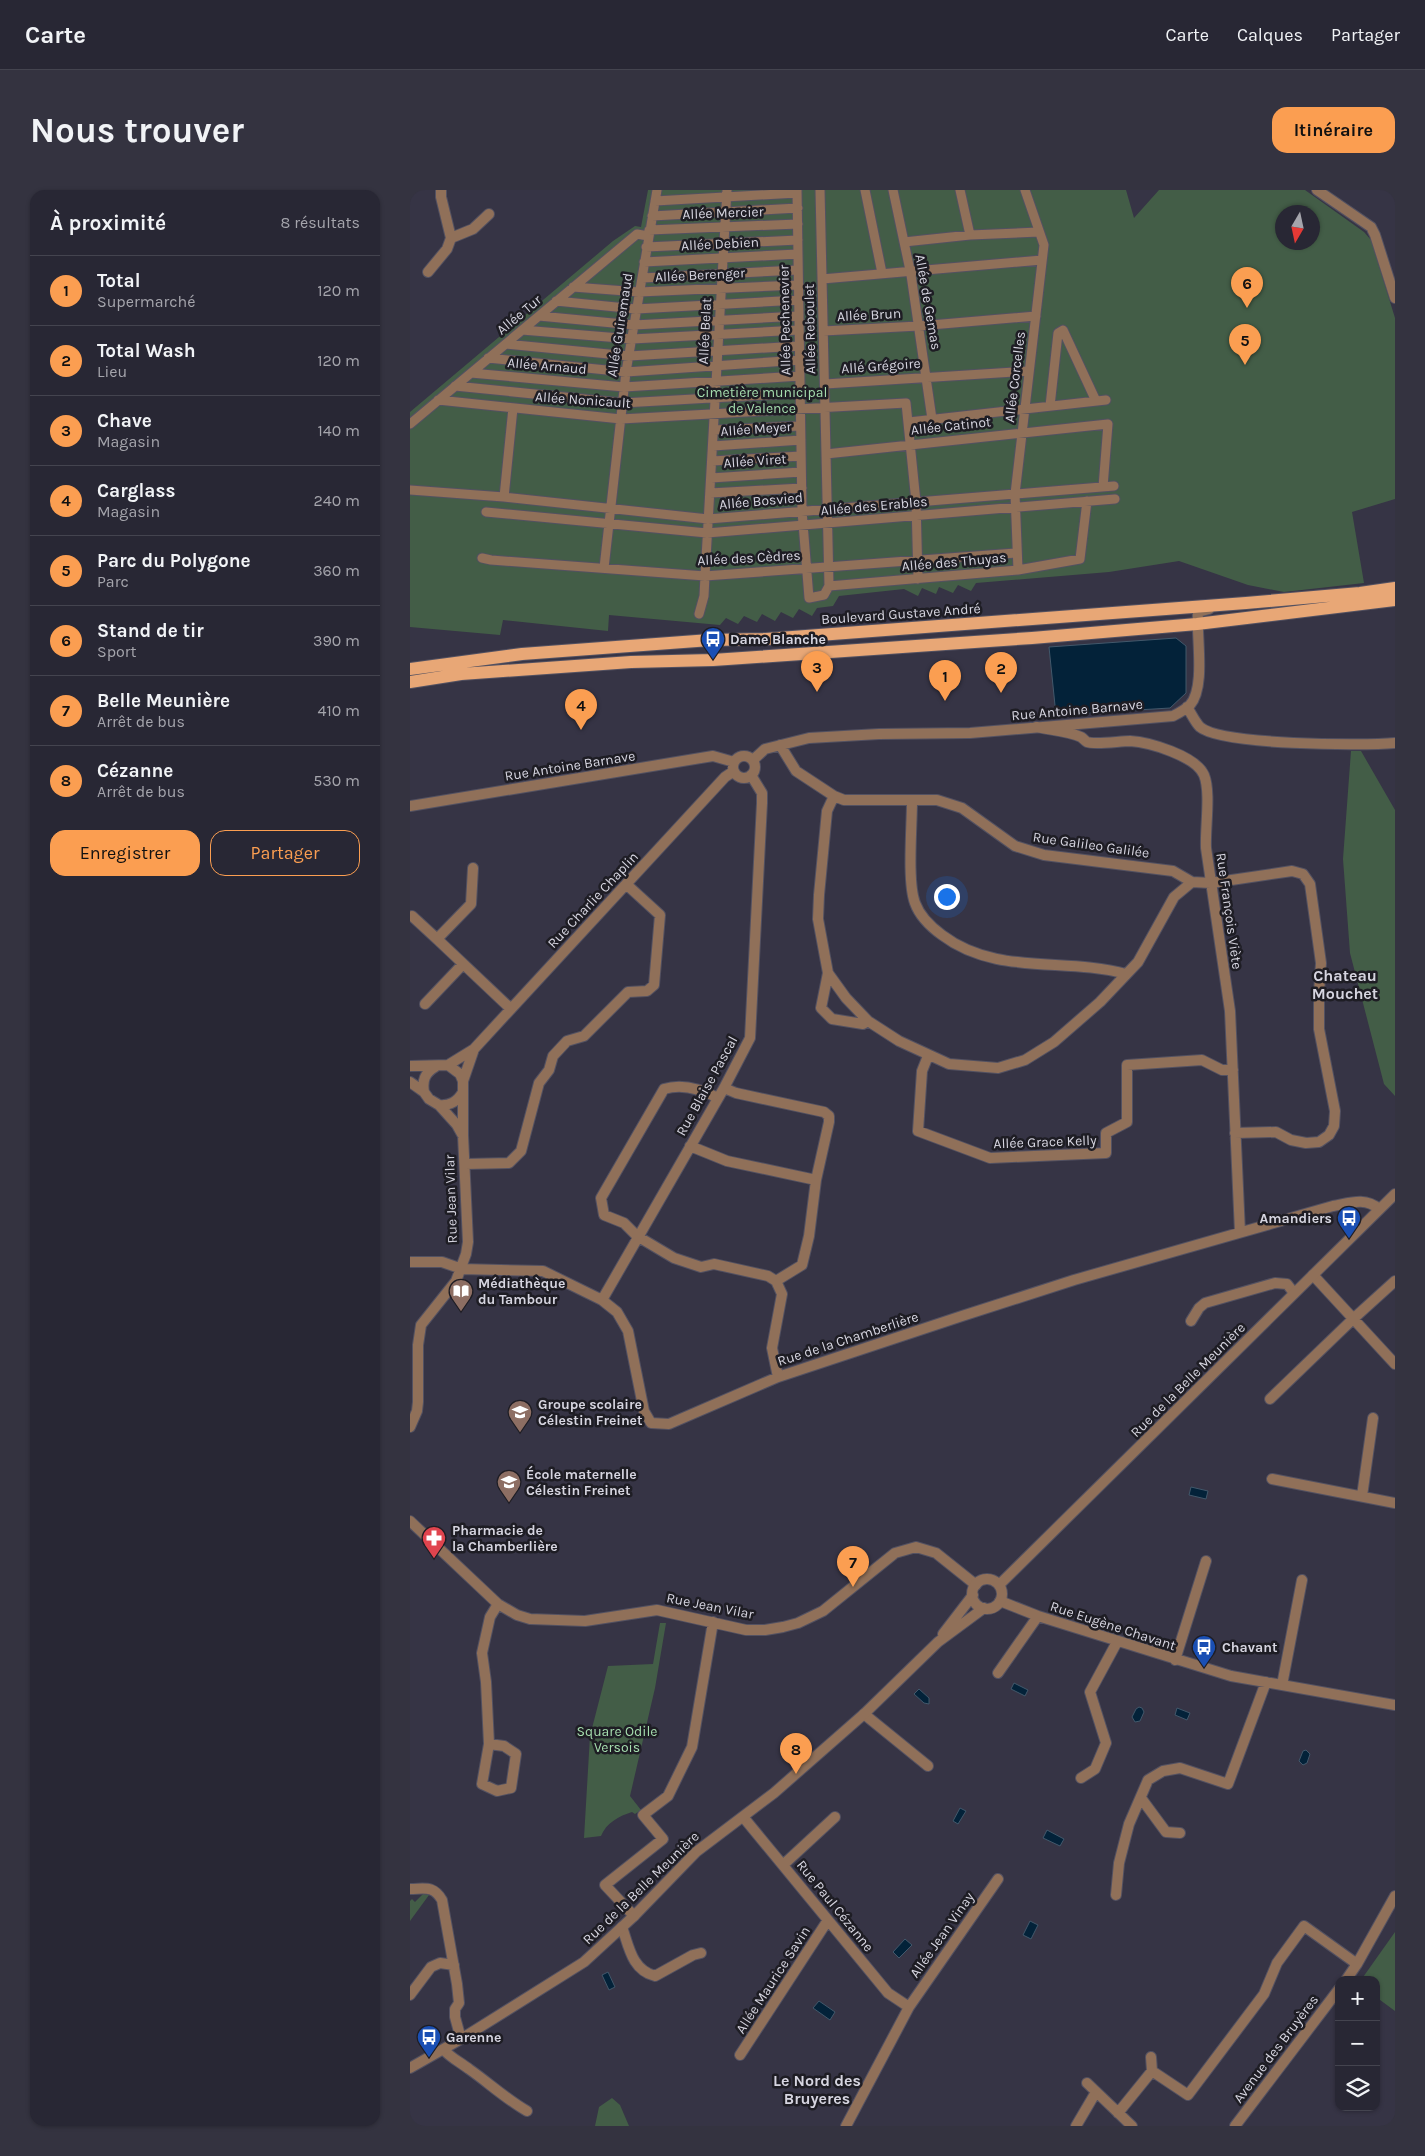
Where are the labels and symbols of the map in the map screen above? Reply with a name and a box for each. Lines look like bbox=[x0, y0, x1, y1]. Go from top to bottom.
street label: Allée Mercier bbox=[682, 203, 765, 223]
north arrow bbox=[1275, 205, 1320, 250]
street label: Allée Debien bbox=[681, 233, 759, 255]
street label: Allée de Gemas bbox=[911, 253, 945, 351]
street label: Allée Berenger bbox=[654, 264, 746, 286]
street label: Allée Pechenevier bbox=[776, 264, 794, 375]
pin: 6 bbox=[1231, 267, 1263, 308]
street label: Allée Guiremaud bbox=[603, 272, 637, 378]
street label: Allée Reboulet bbox=[801, 284, 819, 374]
street label: Allée Tur bbox=[493, 291, 546, 339]
street label: Allée Belat bbox=[695, 297, 715, 365]
street label: Allée Brun bbox=[836, 305, 902, 325]
pin: 5 bbox=[1229, 324, 1261, 365]
street label: Allée Corcelles bbox=[1001, 330, 1029, 424]
street label: Allée Arnaud bbox=[507, 354, 587, 378]
street label: Allé Grégoire bbox=[841, 355, 921, 377]
park label: Cimetière municipal de Valence bbox=[697, 384, 827, 417]
street label: Allée Nonicault bbox=[535, 388, 631, 412]
street label: Allée Catinot bbox=[910, 413, 992, 439]
street label: Allée Meyer bbox=[720, 418, 793, 440]
street label: Allée Viret bbox=[723, 450, 787, 472]
street label: Allée Bosvied bbox=[718, 489, 804, 513]
street label: Allée des Erables bbox=[820, 493, 928, 519]
street label: Allée des Cèdres bbox=[697, 547, 801, 569]
street label: Allée des Thuyas bbox=[901, 549, 1007, 575]
street label: Boulevard Gustave André bbox=[821, 600, 981, 628]
bus stop icon: Dame Blanche bbox=[700, 626, 726, 660]
place label: Dame Blanche bbox=[730, 631, 826, 648]
pin: 3 bbox=[801, 651, 833, 692]
pin: 2 bbox=[985, 652, 1017, 693]
pin: 1 bbox=[929, 660, 961, 701]
pin: 4 bbox=[565, 689, 597, 730]
street label: Rue Antoine Barnave bbox=[1011, 696, 1143, 724]
street label: Rue Antoine Barnave bbox=[503, 747, 637, 785]
street label: Rue Galileo Galilée bbox=[1032, 828, 1150, 862]
street label: Rue Charlie Chaplin bbox=[544, 848, 642, 952]
street label: Rue François Viète bbox=[1212, 852, 1246, 970]
your location bbox=[934, 884, 960, 910]
district label: Chateau Mouchet bbox=[1312, 966, 1378, 1003]
street label: Rue Blaise Pascal bbox=[673, 1033, 741, 1139]
street label: Allée Grace Kelly bbox=[993, 1132, 1097, 1152]
street label: Rue Jean Vilar bbox=[441, 1153, 461, 1244]
bus stop icon: Amandiers bbox=[1336, 1205, 1362, 1239]
place label: Amandiers bbox=[1260, 1210, 1332, 1227]
place label: Médiathèque du Tambour bbox=[478, 1275, 565, 1308]
library icon: Médiathèque du Tambour bbox=[448, 1278, 474, 1312]
street label: Rue de la Chamberlière bbox=[775, 1308, 921, 1370]
street label: Rue de la Belle Meunière bbox=[1127, 1319, 1249, 1441]
place label: Groupe scolaire Célestin Freinet bbox=[538, 1396, 643, 1429]
school or university icon: Groupe scolaire Célestin Freinet bbox=[507, 1399, 533, 1433]
place label: École maternelle Célestin Freinet bbox=[526, 1465, 637, 1499]
school or university icon: École maternelle Célestin Freinet bbox=[496, 1469, 522, 1503]
place label: Pharmacie de la Chamberlière bbox=[452, 1522, 558, 1555]
pharmacy icon: Pharmacie de la Chamberlière bbox=[421, 1525, 447, 1559]
pin: 7 bbox=[837, 1546, 869, 1587]
street label: Rue Jean Vilar bbox=[665, 1589, 756, 1623]
street label: Rue Eugène Chavant bbox=[1048, 1598, 1178, 1654]
bus stop icon: Chavant bbox=[1191, 1634, 1217, 1668]
place label: Chavant bbox=[1222, 1639, 1278, 1656]
park label: Square Odile Versois bbox=[576, 1723, 658, 1756]
pin: 8 bbox=[780, 1733, 812, 1774]
street label: Rue de la Belle Meunière bbox=[579, 1828, 703, 1948]
street label: Rue Paul Cézanne bbox=[793, 1857, 877, 1955]
street label: Allée Jean Vinay bbox=[906, 1889, 978, 1981]
street label: Allée Maurice Savin bbox=[732, 1923, 814, 2037]
street label: Avenue des Bruyères bbox=[1230, 1992, 1322, 2106]
bus stop icon: Garenne bbox=[416, 2024, 442, 2058]
place label: Garenne bbox=[446, 2029, 501, 2046]
district label: Le Nord des Bruyeres bbox=[773, 2071, 861, 2108]

